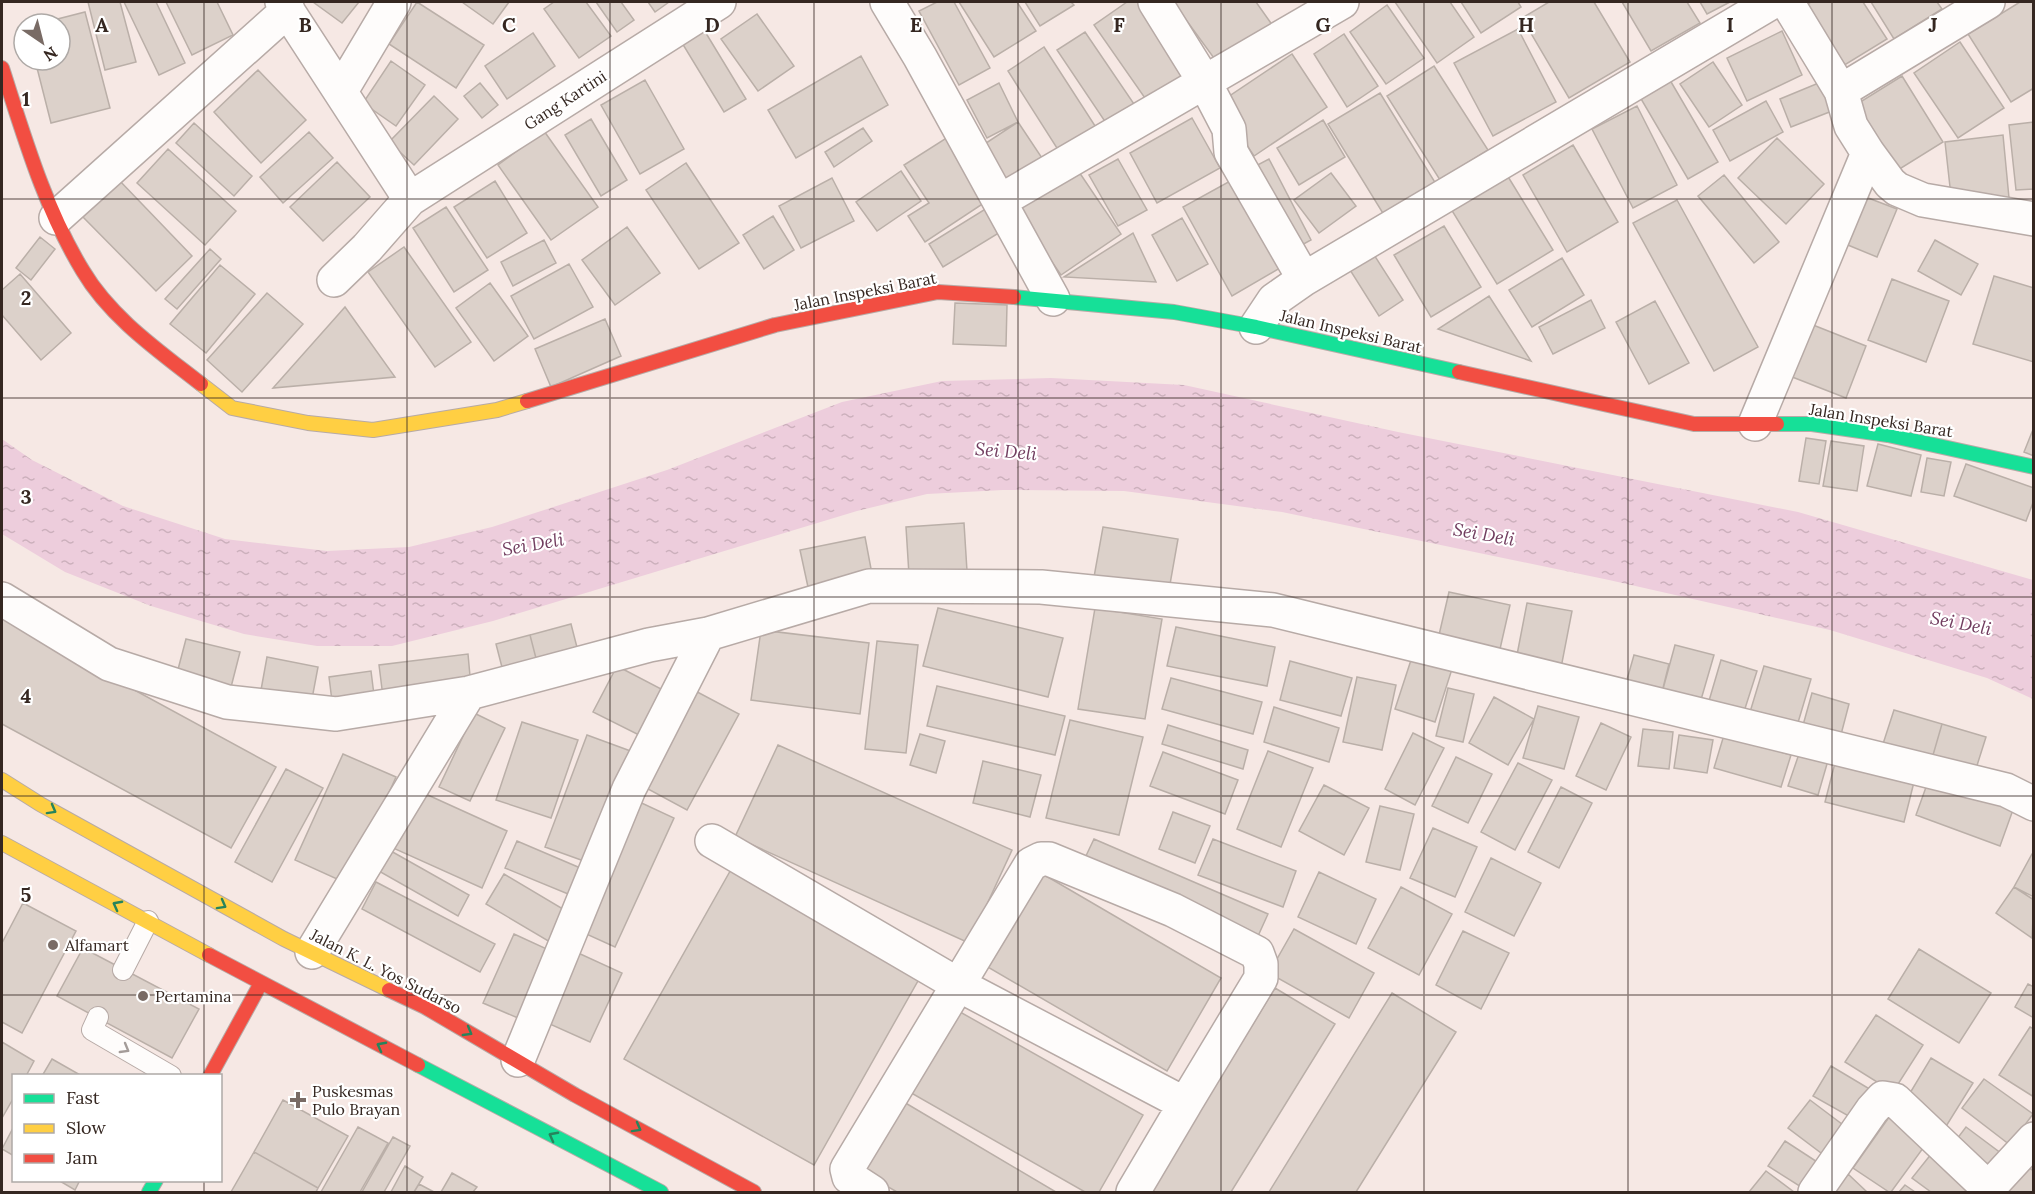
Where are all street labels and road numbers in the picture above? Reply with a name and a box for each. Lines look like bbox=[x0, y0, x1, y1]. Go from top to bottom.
street label: Gang Kartini bbox=[520, 66, 610, 134]
street label: Jalan Inspeksi Barat bbox=[791, 267, 939, 315]
street label: Jalan Inspeksi Barat bbox=[1277, 305, 1425, 357]
street label: Jalan Inspeksi Barat bbox=[1807, 399, 1955, 441]
street label: Jalan K. L. Yos Sudarso bbox=[306, 924, 465, 1018]

